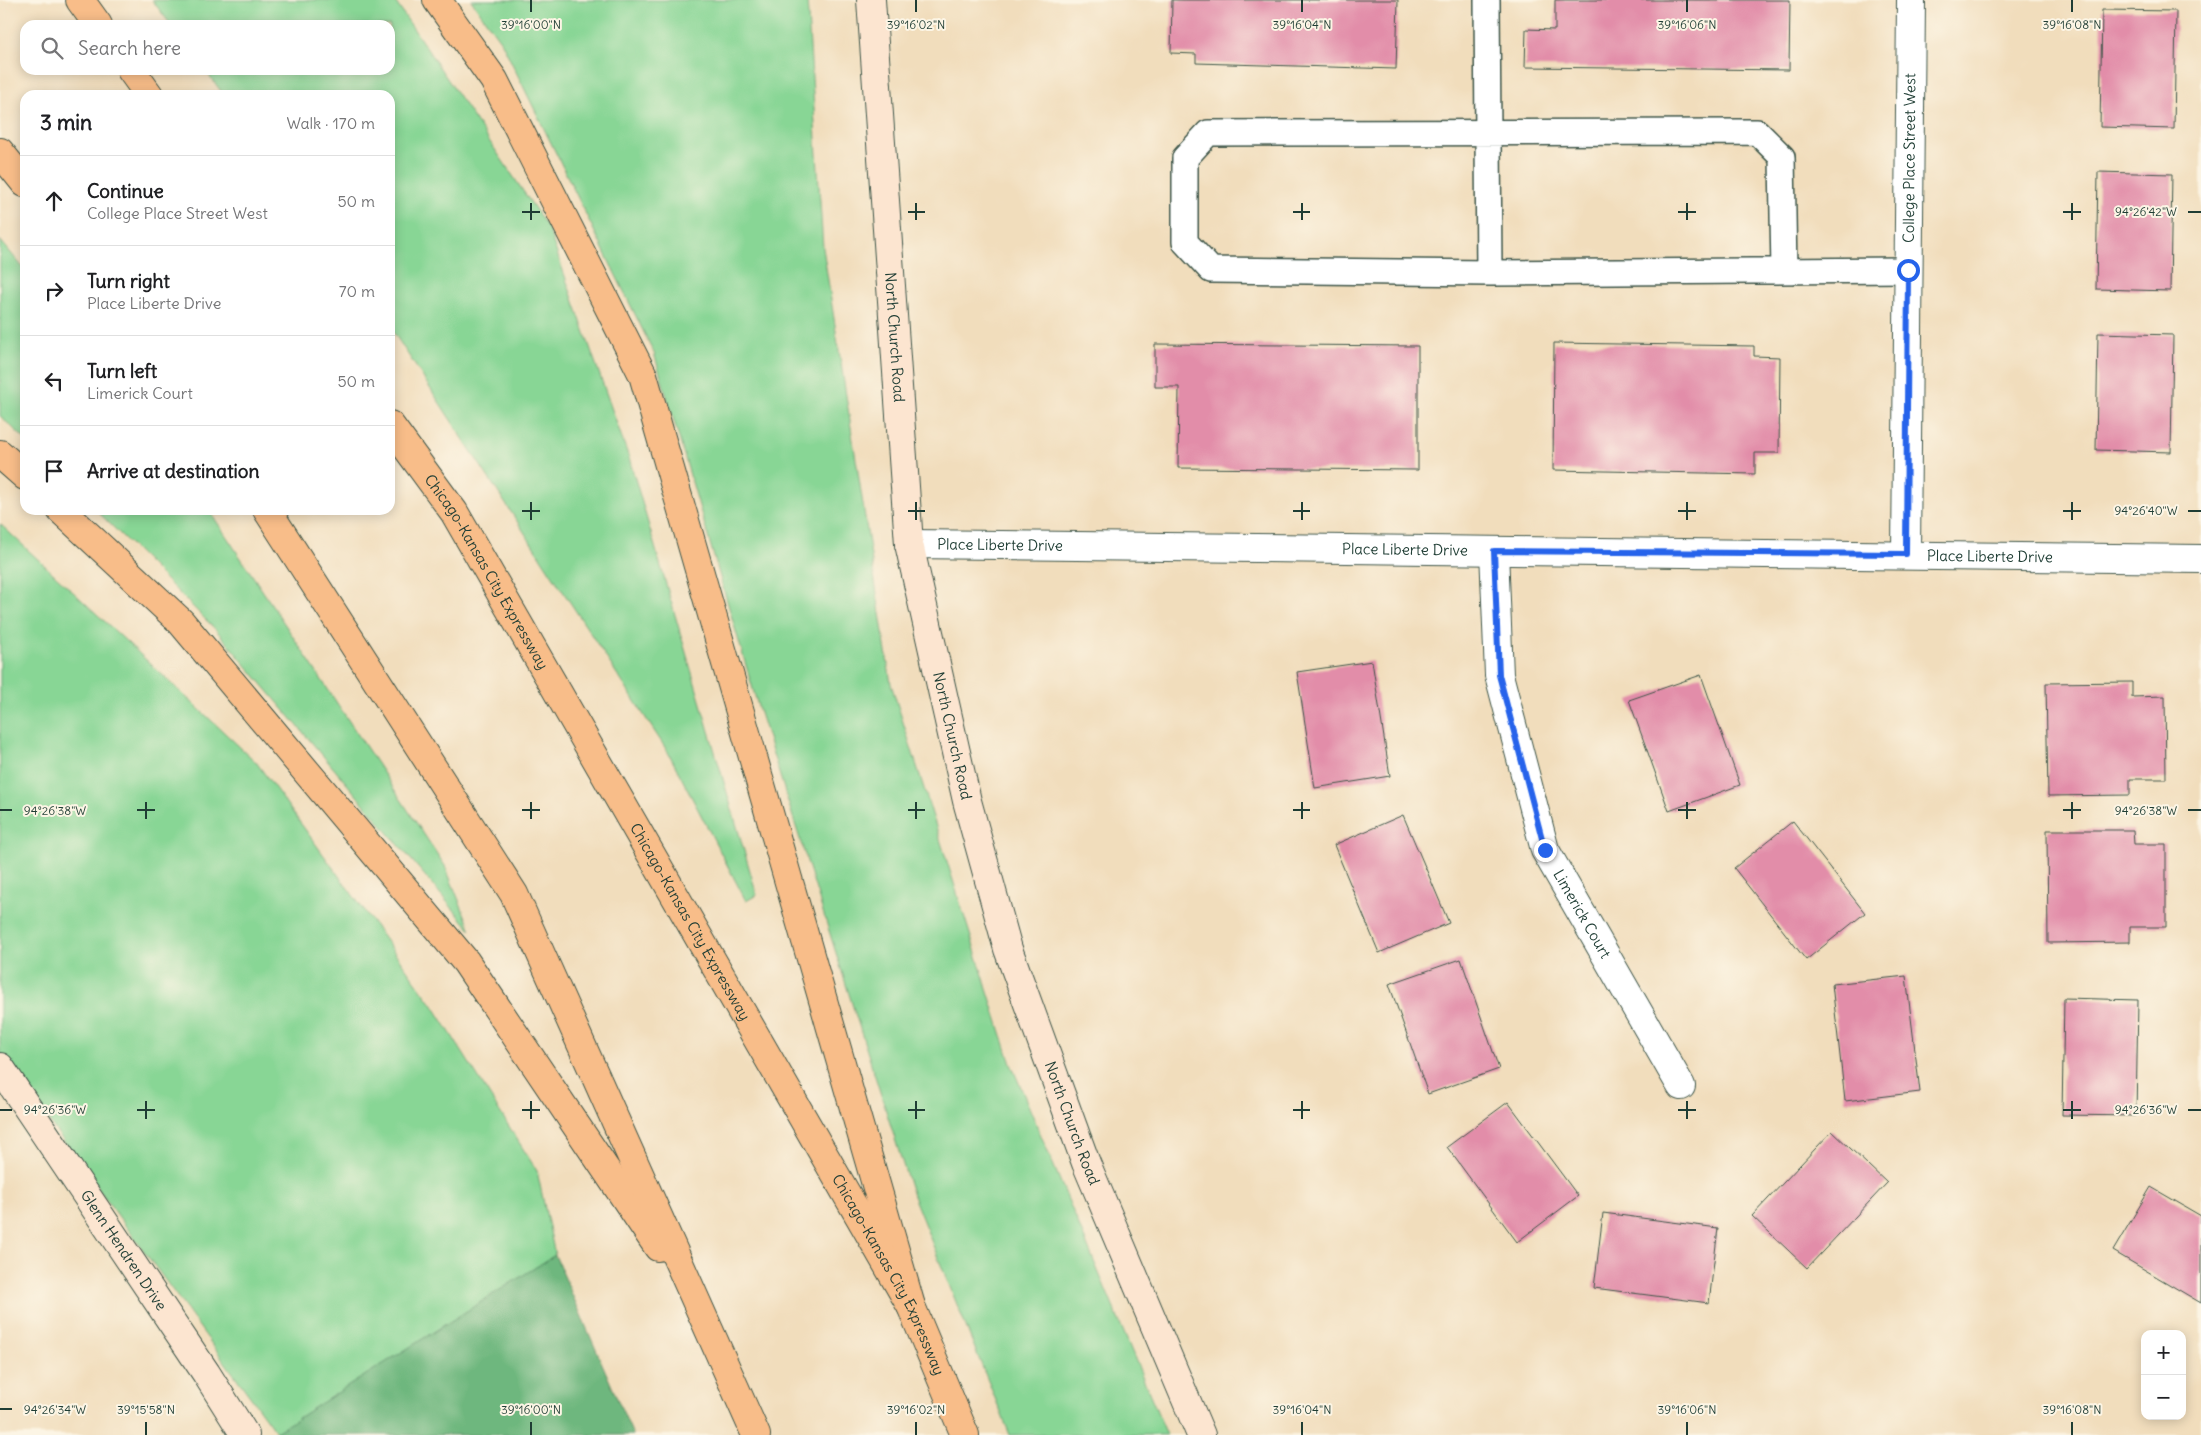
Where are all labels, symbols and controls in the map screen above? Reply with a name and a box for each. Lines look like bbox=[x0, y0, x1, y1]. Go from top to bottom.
text: 39°16'00"N bbox=[501, 17, 561, 32]
text: 39°16'02"N bbox=[887, 17, 945, 32]
text: 39°16'04"N bbox=[1273, 17, 1331, 32]
text: 39°16'06"N bbox=[1658, 17, 1716, 32]
text: 39°16'08"N bbox=[2043, 17, 2101, 32]
search box bbox=[20, 20, 395, 75]
icon: search bbox=[38, 34, 66, 62]
text: Search here bbox=[78, 36, 181, 60]
street label: College Place Street West bbox=[1899, 73, 1919, 243]
text: 3 min bbox=[40, 109, 92, 136]
text: Walk · 170 m bbox=[286, 113, 375, 133]
text: Continue bbox=[87, 179, 164, 203]
icon: ahead bbox=[40, 187, 68, 215]
text: 50 m bbox=[337, 191, 375, 211]
text: College Place Street West bbox=[87, 203, 268, 223]
text: 94°26'42"W bbox=[2115, 204, 2177, 219]
route start bbox=[1897, 259, 1920, 282]
text: Turn right bbox=[87, 269, 170, 293]
street label: North Church Road bbox=[881, 271, 909, 403]
icon: right bbox=[40, 277, 68, 305]
text: 70 m bbox=[339, 281, 375, 301]
text: Place Liberte Drive bbox=[87, 293, 221, 313]
text: Turn left bbox=[87, 359, 157, 383]
icon: left bbox=[40, 367, 68, 395]
text: 50 m bbox=[337, 371, 375, 391]
text: Limerick Court bbox=[87, 383, 193, 403]
icon: arrive bbox=[40, 457, 68, 485]
text: Arrive at destination bbox=[87, 459, 260, 483]
street label: Chicago-Kansas City Expressway bbox=[420, 470, 553, 673]
text: 94°26'40"W bbox=[2114, 503, 2178, 518]
street label: Place Liberte Drive bbox=[937, 534, 1063, 555]
street label: Place Liberte Drive bbox=[1342, 539, 1468, 559]
street label: Place Liberte Drive bbox=[1927, 546, 2053, 566]
street label: North Church Road bbox=[929, 670, 976, 802]
text: 94°26'38"W bbox=[24, 803, 86, 818]
text: 94°26'38"W bbox=[2115, 803, 2177, 818]
street label: Chicago-Kansas City Expressway bbox=[626, 820, 755, 1024]
route end bbox=[1534, 839, 1557, 862]
street label: Limerick Court bbox=[1549, 866, 1615, 962]
street label: North Church Road bbox=[1041, 1059, 1104, 1188]
text: 94°26'36"W bbox=[24, 1102, 86, 1117]
text: 94°26'36"W bbox=[2115, 1102, 2177, 1117]
street label: Chicago-Kansas City Expressway bbox=[828, 1171, 949, 1378]
street label: Glenn Hendren Drive bbox=[77, 1186, 171, 1314]
map controls bbox=[2141, 1330, 2186, 1420]
button: + bbox=[2141, 1330, 2186, 1375]
button: − bbox=[2141, 1375, 2186, 1420]
text: 94°26'34"W bbox=[24, 1402, 86, 1417]
text: 39°15'58"N bbox=[117, 1402, 175, 1417]
text: 39°16'00"N bbox=[501, 1402, 561, 1417]
text: 39°16'02"N bbox=[887, 1402, 945, 1417]
text: 39°16'04"N bbox=[1273, 1402, 1331, 1417]
text: 39°16'06"N bbox=[1658, 1402, 1716, 1417]
text: 39°16'08"N bbox=[2043, 1402, 2101, 1417]

